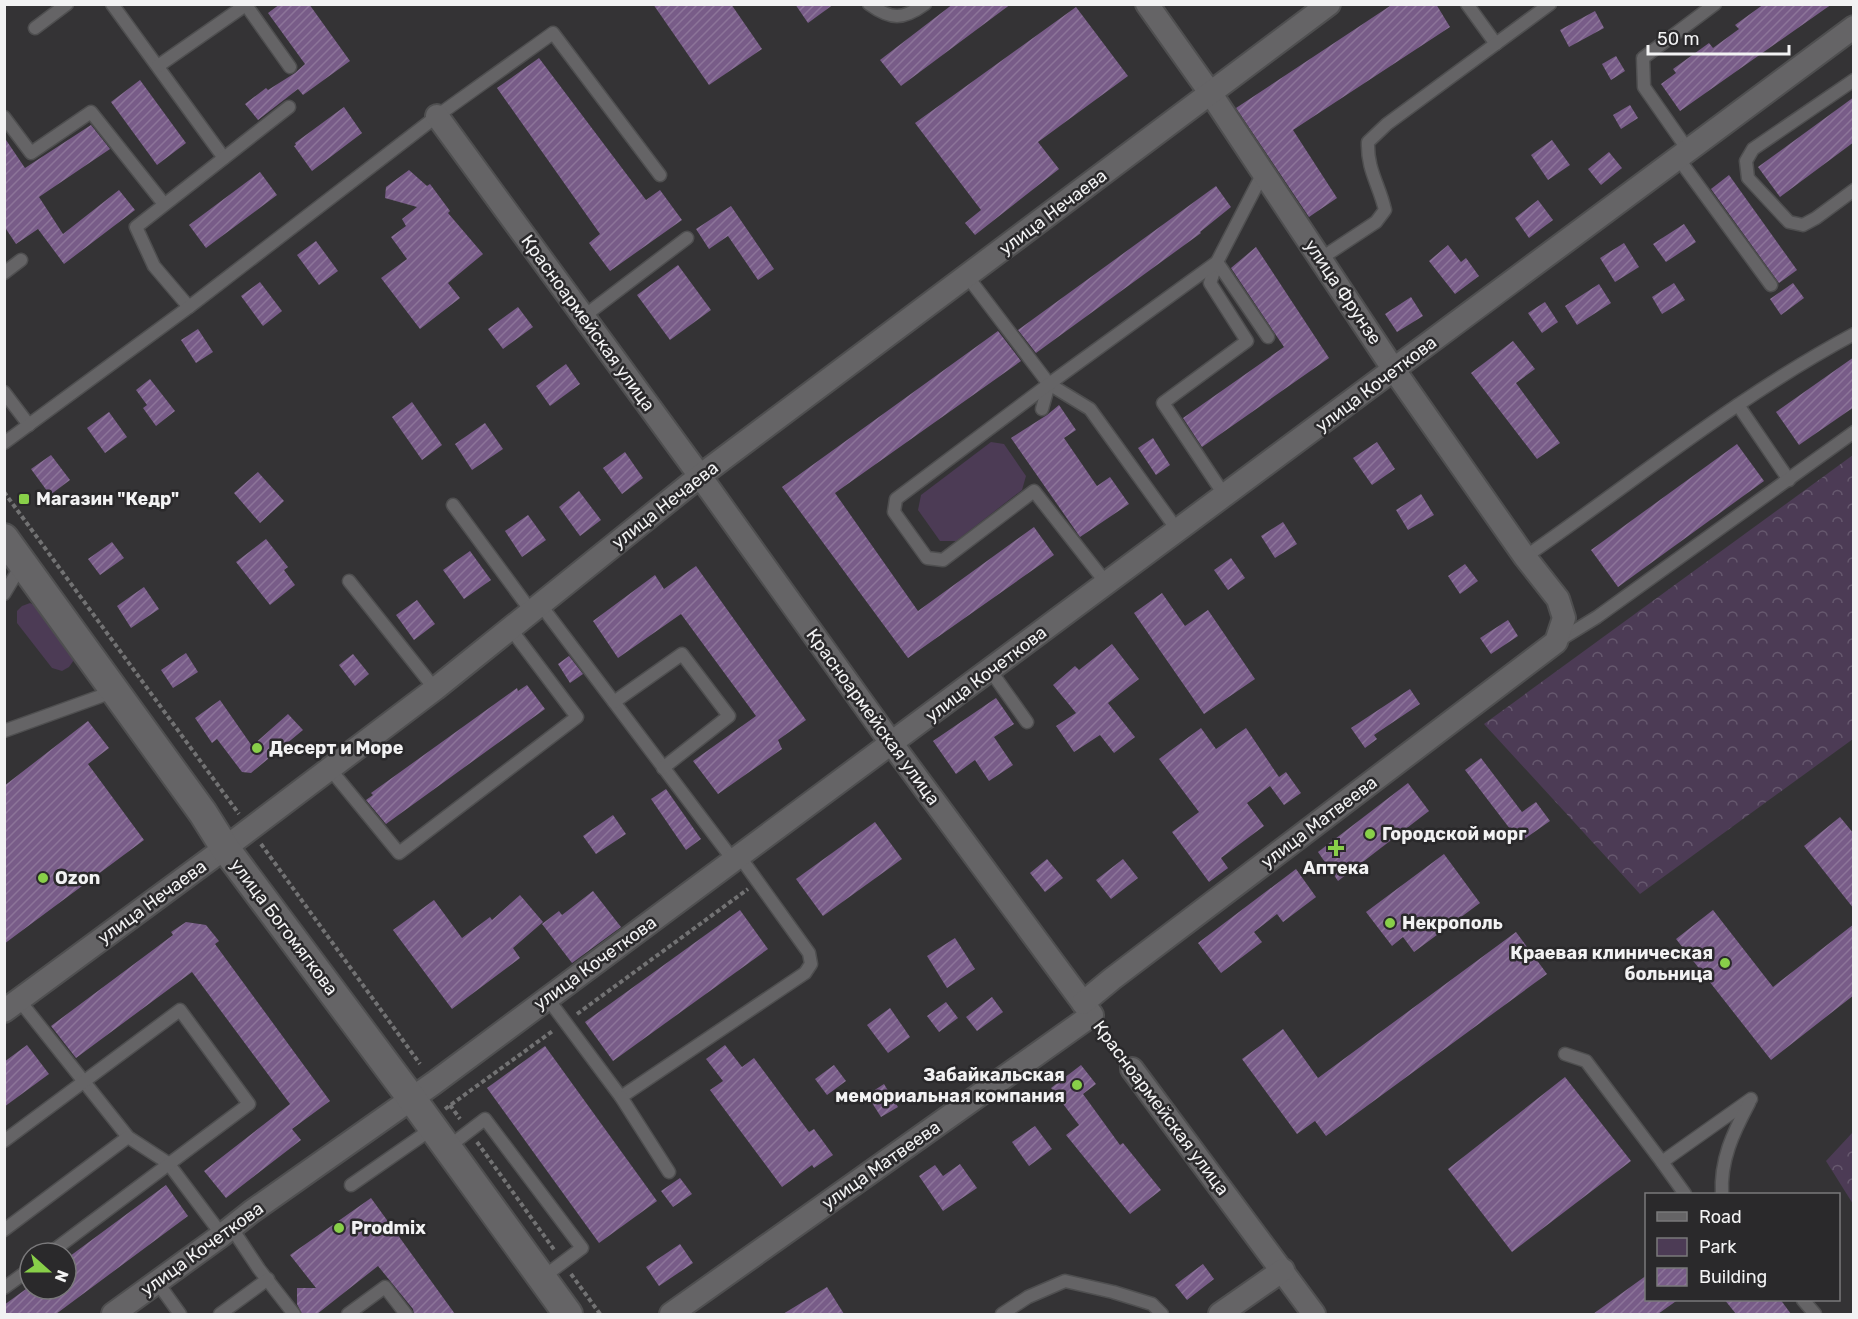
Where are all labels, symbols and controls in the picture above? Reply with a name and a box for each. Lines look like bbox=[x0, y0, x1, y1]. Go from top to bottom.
scale bar bbox=[1648, 18, 1789, 56]
text: 50 m bbox=[1657, 28, 1700, 50]
street label: улица Нечаева bbox=[995, 164, 1111, 260]
street label: Красноармейская улица bbox=[517, 230, 659, 416]
street label: улица Фрунзе bbox=[1300, 235, 1386, 349]
street label: улица Кочеткова bbox=[1311, 331, 1441, 437]
street label: улица Нечаева bbox=[607, 457, 723, 553]
place label: Магазин "Кедр" bbox=[36, 488, 179, 510]
marker: Магазин "Кедр" bbox=[17, 492, 31, 506]
street label: улица Кочеткова bbox=[921, 621, 1051, 727]
street label: Красноармейская улица bbox=[802, 624, 944, 810]
place label: Десерт и Море bbox=[269, 737, 404, 759]
marker: Десерт и Море bbox=[250, 741, 264, 755]
street label: улица Матвеева bbox=[1257, 771, 1381, 873]
place label: Городской морг bbox=[1382, 823, 1526, 845]
marker: Городской морг bbox=[1363, 827, 1377, 841]
marker: Аптека bbox=[1329, 841, 1343, 855]
street label: улица Богомягкова bbox=[225, 854, 343, 1000]
street label: улица Нечаева bbox=[93, 855, 211, 949]
place label: Аптека bbox=[1303, 857, 1369, 879]
place label: Ozon bbox=[55, 867, 100, 889]
marker: Ozon bbox=[36, 871, 50, 885]
street label: улица Кочеткова bbox=[529, 911, 661, 1015]
place label: Некрополь bbox=[1402, 912, 1503, 934]
marker: Некрополь bbox=[1383, 916, 1397, 930]
place label: Краевая клиническая больница bbox=[1510, 942, 1713, 985]
marker: Краевая клиническая больница bbox=[1718, 956, 1732, 970]
street label: Красноармейская улица bbox=[1088, 1016, 1234, 1200]
place label: Забайкальская мемориальная компания bbox=[835, 1064, 1065, 1107]
marker: Забайкальская мемориальная компания bbox=[1070, 1078, 1084, 1092]
street label: улица Матвеева bbox=[817, 1116, 945, 1214]
legend bbox=[1645, 1193, 1840, 1301]
street label: улица Кочеткова bbox=[136, 1197, 268, 1301]
text: Road bbox=[1699, 1206, 1742, 1228]
place label: Prodmix bbox=[351, 1217, 426, 1239]
marker: Prodmix bbox=[332, 1221, 346, 1235]
text: Park bbox=[1699, 1236, 1737, 1258]
north arrow bbox=[18, 1241, 78, 1301]
text: Building bbox=[1699, 1266, 1767, 1288]
text: N bbox=[51, 1267, 72, 1285]

